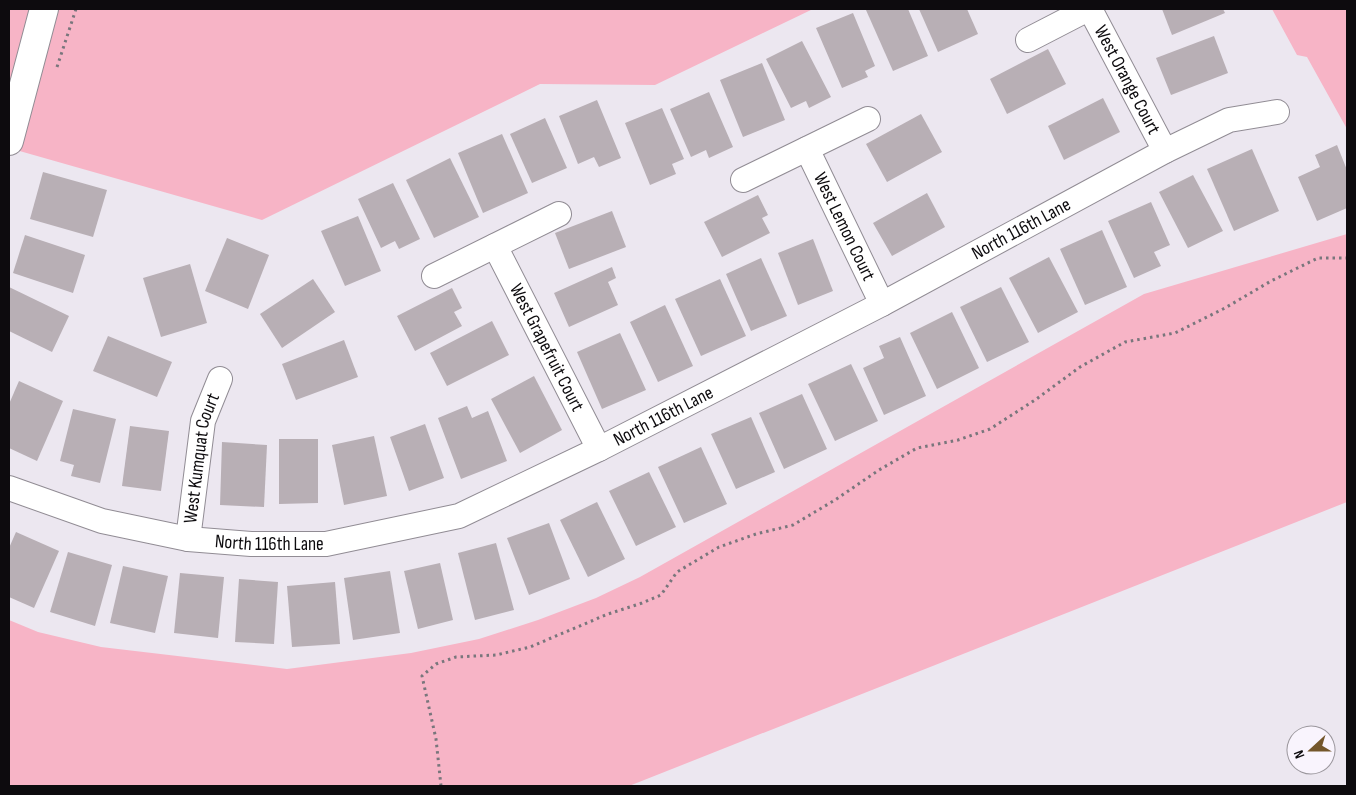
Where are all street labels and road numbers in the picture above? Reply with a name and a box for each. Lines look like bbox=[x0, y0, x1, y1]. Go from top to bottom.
street label: West Orange Court bbox=[1089, 21, 1166, 138]
street label: West Lemon Court bbox=[809, 169, 880, 284]
street label: North 116th Lane bbox=[968, 193, 1075, 265]
street label: West Grapefruit Court bbox=[505, 280, 589, 415]
street label: North 116th Lane bbox=[609, 381, 717, 451]
street label: West Kumquat Court bbox=[179, 389, 225, 525]
street label: North 116th Lane bbox=[214, 530, 324, 556]

